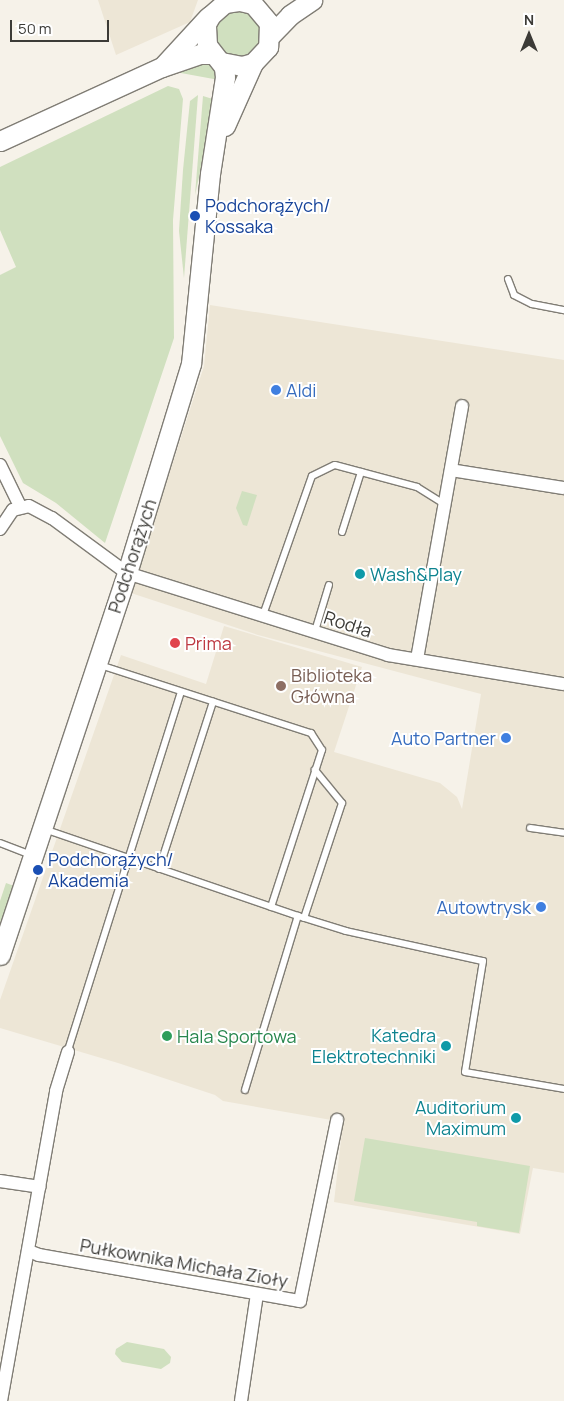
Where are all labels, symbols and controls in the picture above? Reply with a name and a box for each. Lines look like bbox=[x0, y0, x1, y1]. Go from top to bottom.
scale bar bbox=[12, 10, 111, 42]
north arrow bbox=[504, 10, 554, 60]
text: N bbox=[524, 10, 534, 29]
text: 50 m bbox=[18, 18, 52, 39]
place label: Podchorążych/ Kossaka bbox=[205, 195, 331, 238]
marker: Podchorążych/ Kossaka bbox=[189, 210, 201, 222]
place label: Aldi bbox=[286, 379, 316, 401]
marker: Aldi bbox=[270, 384, 282, 396]
street label: Podchorążych bbox=[103, 496, 161, 616]
place label: Wash&Play bbox=[370, 563, 462, 585]
marker: Wash&Play bbox=[354, 568, 366, 580]
street label: Rodła bbox=[321, 606, 375, 642]
place label: Prima bbox=[185, 632, 232, 654]
marker: Prima bbox=[169, 637, 181, 649]
place label: Biblioteka Główna bbox=[291, 665, 372, 708]
marker: Biblioteka Główna bbox=[275, 680, 287, 692]
place label: Auto Partner bbox=[391, 727, 496, 749]
marker: Auto Partner bbox=[500, 732, 512, 744]
place label: Podchorążych/ Akademia bbox=[48, 849, 174, 892]
marker: Podchorążych/ Akademia bbox=[32, 864, 44, 876]
place label: Autowtrysk bbox=[437, 896, 531, 918]
marker: Autowtrysk bbox=[535, 901, 547, 913]
place label: Hala Sportowa bbox=[177, 1025, 296, 1047]
place label: Katedra Elektrotechniki bbox=[312, 1025, 436, 1068]
marker: Hala Sportowa bbox=[161, 1030, 173, 1042]
marker: Katedra Elektrotechniki bbox=[440, 1040, 452, 1052]
place label: Auditorium Maximum bbox=[415, 1097, 506, 1140]
marker: Auditorium Maximum bbox=[510, 1112, 522, 1124]
street label: Pułkownika Michała Zioły bbox=[78, 1234, 290, 1292]

